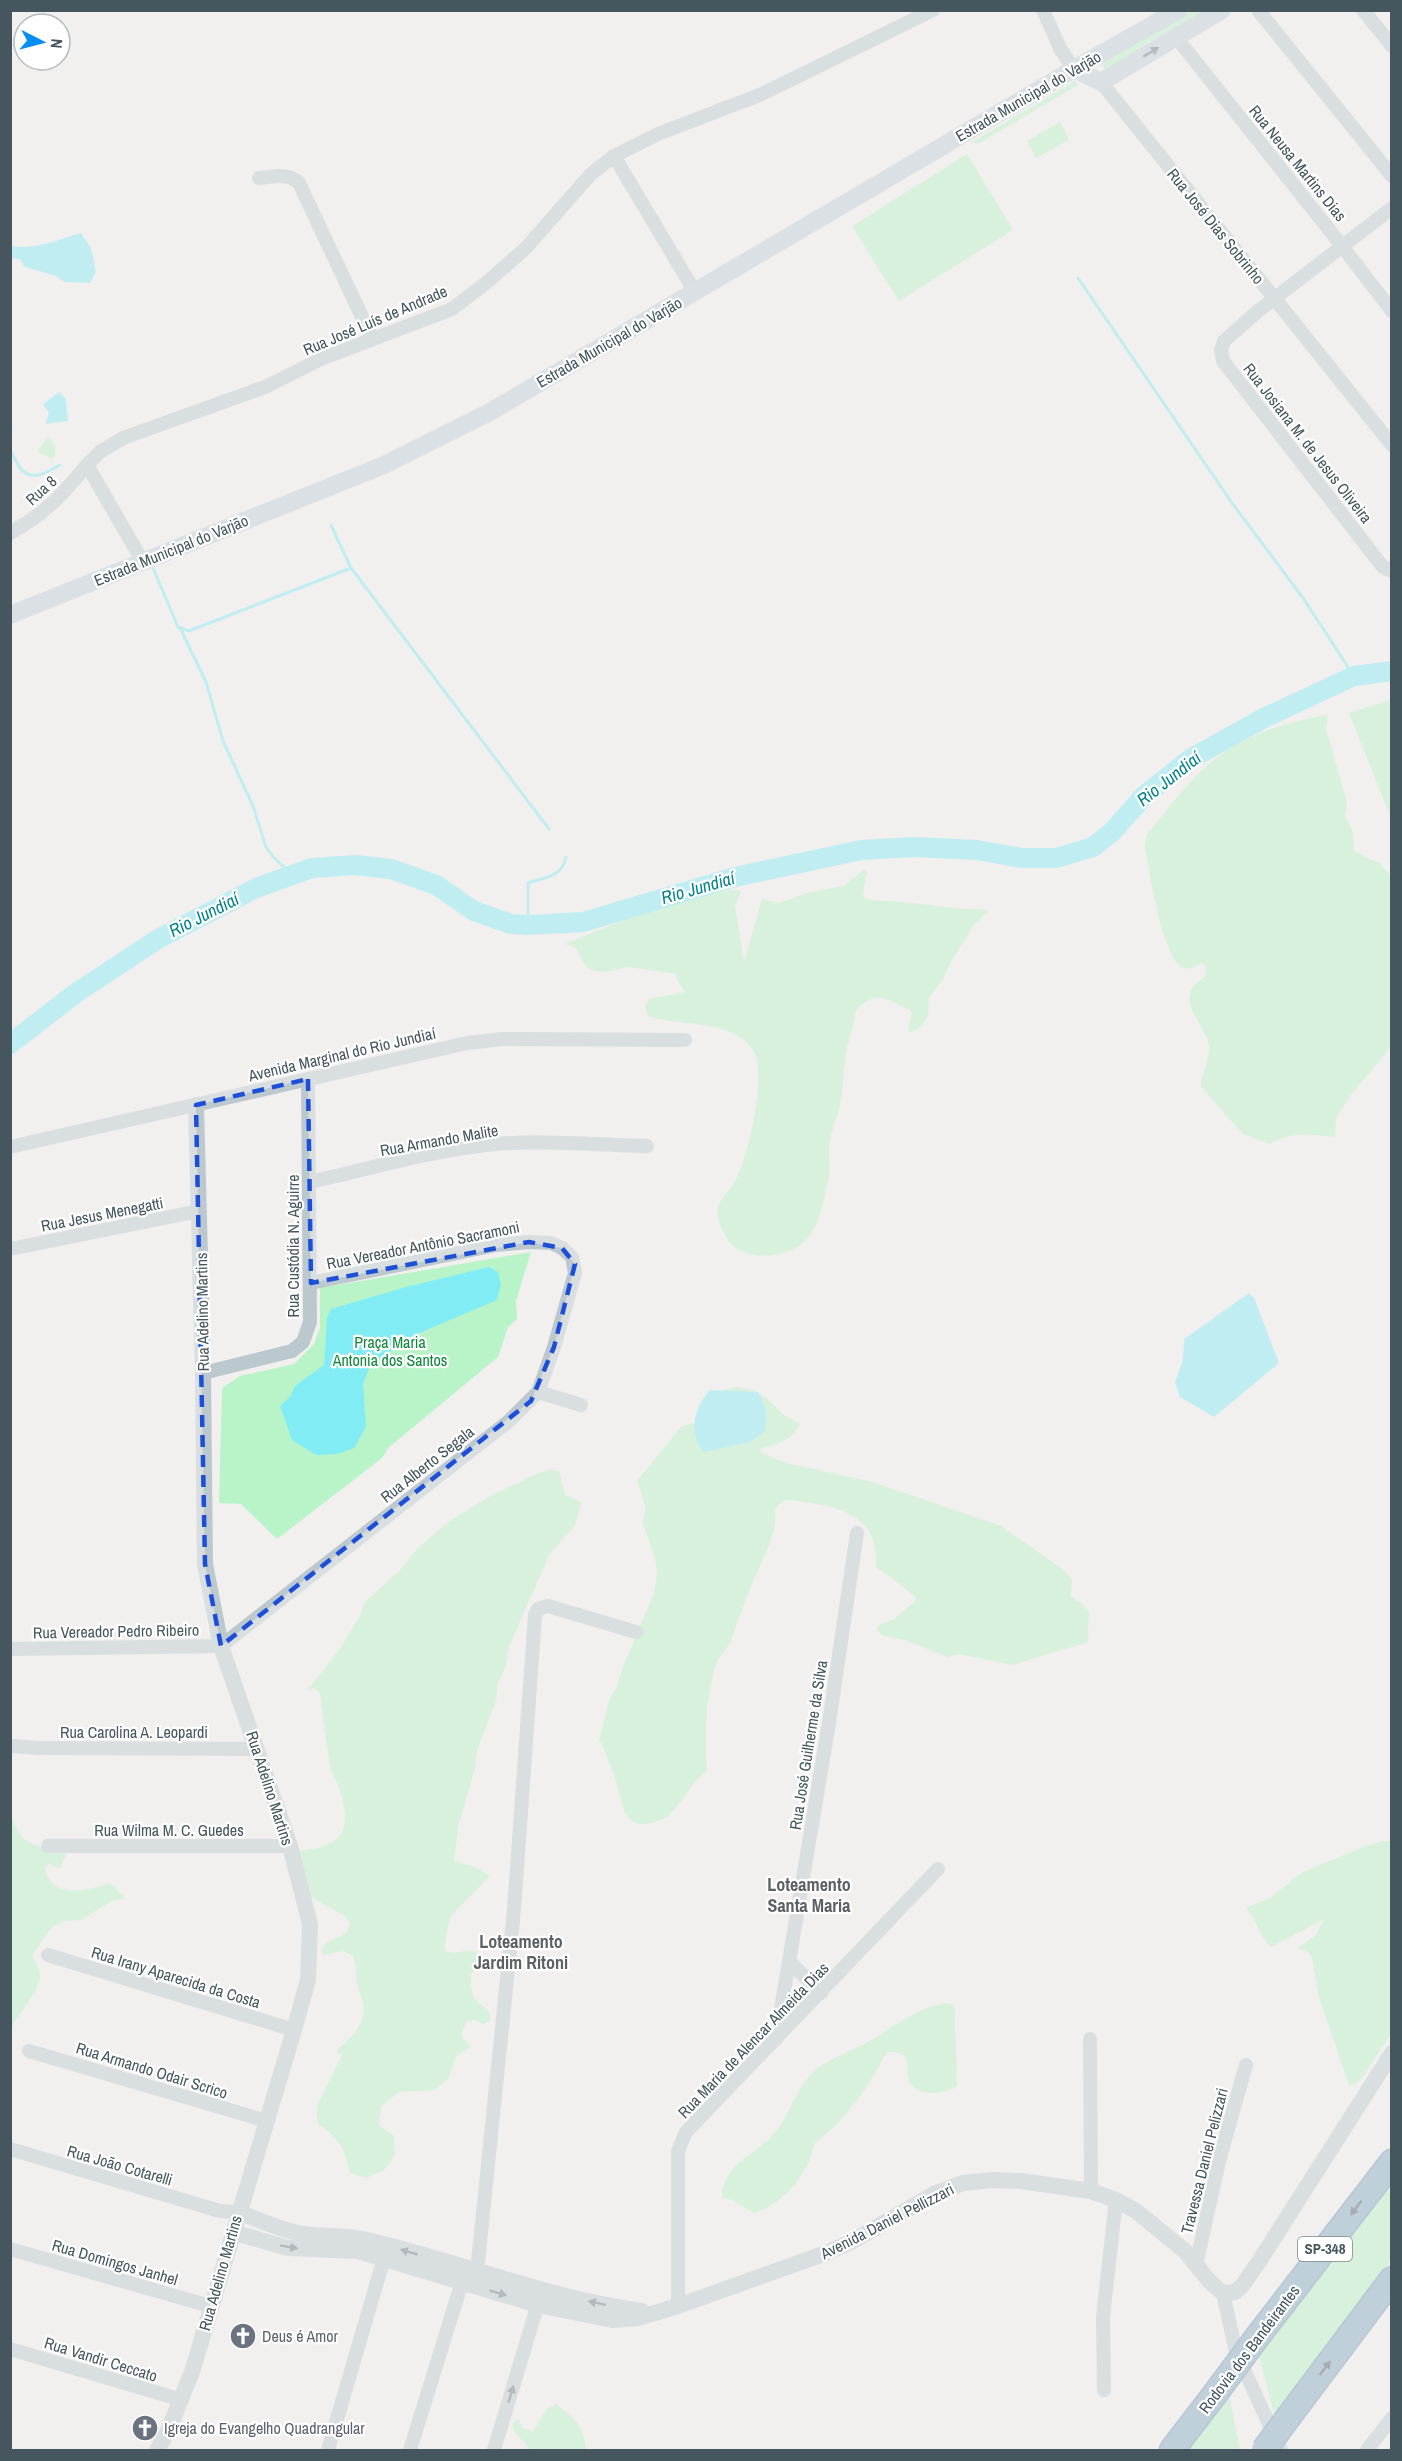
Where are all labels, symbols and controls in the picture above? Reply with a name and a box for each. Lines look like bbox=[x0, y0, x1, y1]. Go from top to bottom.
north arrow bbox=[12, 12, 72, 72]
text: N bbox=[45, 38, 68, 49]
street label: Estrada Municipal do Varjão bbox=[951, 45, 1105, 147]
one-way arrow bbox=[1143, 47, 1160, 57]
street label: Rua Neusa Martins Dias bbox=[1244, 100, 1352, 226]
street label: Rua José Dias Sobrinho bbox=[1162, 164, 1270, 288]
street label: Rua José Luís de Andrade bbox=[300, 280, 450, 360]
street label: Estrada Municipal do Varjão bbox=[532, 291, 686, 393]
street label: Rua Josiana M. de Jesus Oliveira bbox=[1238, 358, 1378, 528]
street label: Rua 8 bbox=[21, 470, 61, 510]
street label: Estrada Municipal do Varjão bbox=[91, 509, 251, 591]
water label: Rio Jundiaí bbox=[1131, 744, 1208, 812]
water label: Rio Jundiaí bbox=[658, 865, 739, 910]
water label: Rio Jundiaí bbox=[164, 885, 245, 943]
street label: Avenida Marginal do Rio Jundiaí bbox=[245, 1022, 438, 1086]
street label: Rua Armando Malite bbox=[378, 1119, 500, 1161]
street label: Rua Custódia N. Aguirre bbox=[282, 1175, 304, 1317]
street label: Rua Jesus Menegatti bbox=[39, 1191, 165, 1237]
street label: Rua Vereador Antônio Sacramoni bbox=[325, 1215, 521, 1275]
street label: Rua Adelino Martins bbox=[190, 1252, 214, 1372]
park label: Praça Maria Antonia dos Santos bbox=[332, 1331, 447, 1371]
street label: Rua Alberto Segala bbox=[376, 1420, 479, 1507]
street label: Rua Vereador Pedro Ribeiro bbox=[33, 1619, 199, 1643]
street label: Rua José Guilherme da Silva bbox=[784, 1658, 832, 1831]
street label: Rua Carolina A. Leopardi bbox=[60, 1721, 208, 1743]
street label: Rua Adelino Martins bbox=[241, 1728, 299, 1848]
street label: Rua Wilma M. C. Guedes bbox=[94, 1819, 244, 1841]
district label: Loteamento Santa Maria bbox=[767, 1872, 851, 1918]
district label: Loteamento Jardim Ritoni bbox=[474, 1929, 568, 1975]
street label: Rua Irany Aparecida da Costa bbox=[89, 1941, 264, 2013]
street label: Rua Maria de Alencar Almeida Dias bbox=[673, 1957, 833, 2123]
street label: Rua Armando Odair Scrico bbox=[73, 2036, 231, 2104]
street label: Travessa Daniel Pelizzari bbox=[1175, 2086, 1233, 2236]
street label: Rua João Cotarelli bbox=[65, 2139, 175, 2191]
street label: Avenida Daniel Pellizzari bbox=[816, 2178, 958, 2265]
one-way arrow bbox=[1350, 2200, 1362, 2216]
street label: Rua Adelino Martins bbox=[193, 2213, 247, 2333]
street label: Rua Domingos Janhel bbox=[50, 2234, 181, 2290]
road number: SP-348 bbox=[1298, 2237, 1352, 2261]
one-way arrow bbox=[279, 2243, 298, 2252]
one-way arrow bbox=[400, 2247, 418, 2256]
street label: Rodovia dos Bandeirantes bbox=[1193, 2280, 1305, 2418]
one-way arrow bbox=[489, 2289, 507, 2298]
one-way arrow bbox=[588, 2298, 606, 2308]
church icon: Deus é Amor bbox=[228, 2321, 258, 2351]
place label: Deus é Amor bbox=[262, 2325, 338, 2347]
street label: Rua Vandir Ceccato bbox=[42, 2331, 160, 2387]
one-way arrow bbox=[1319, 2361, 1331, 2377]
one-way arrow bbox=[507, 2385, 516, 2403]
church icon: Igreja do Evangelho Quadrangular bbox=[130, 2413, 160, 2443]
place label: Igreja do Evangelho Quadrangular bbox=[164, 2417, 365, 2439]

